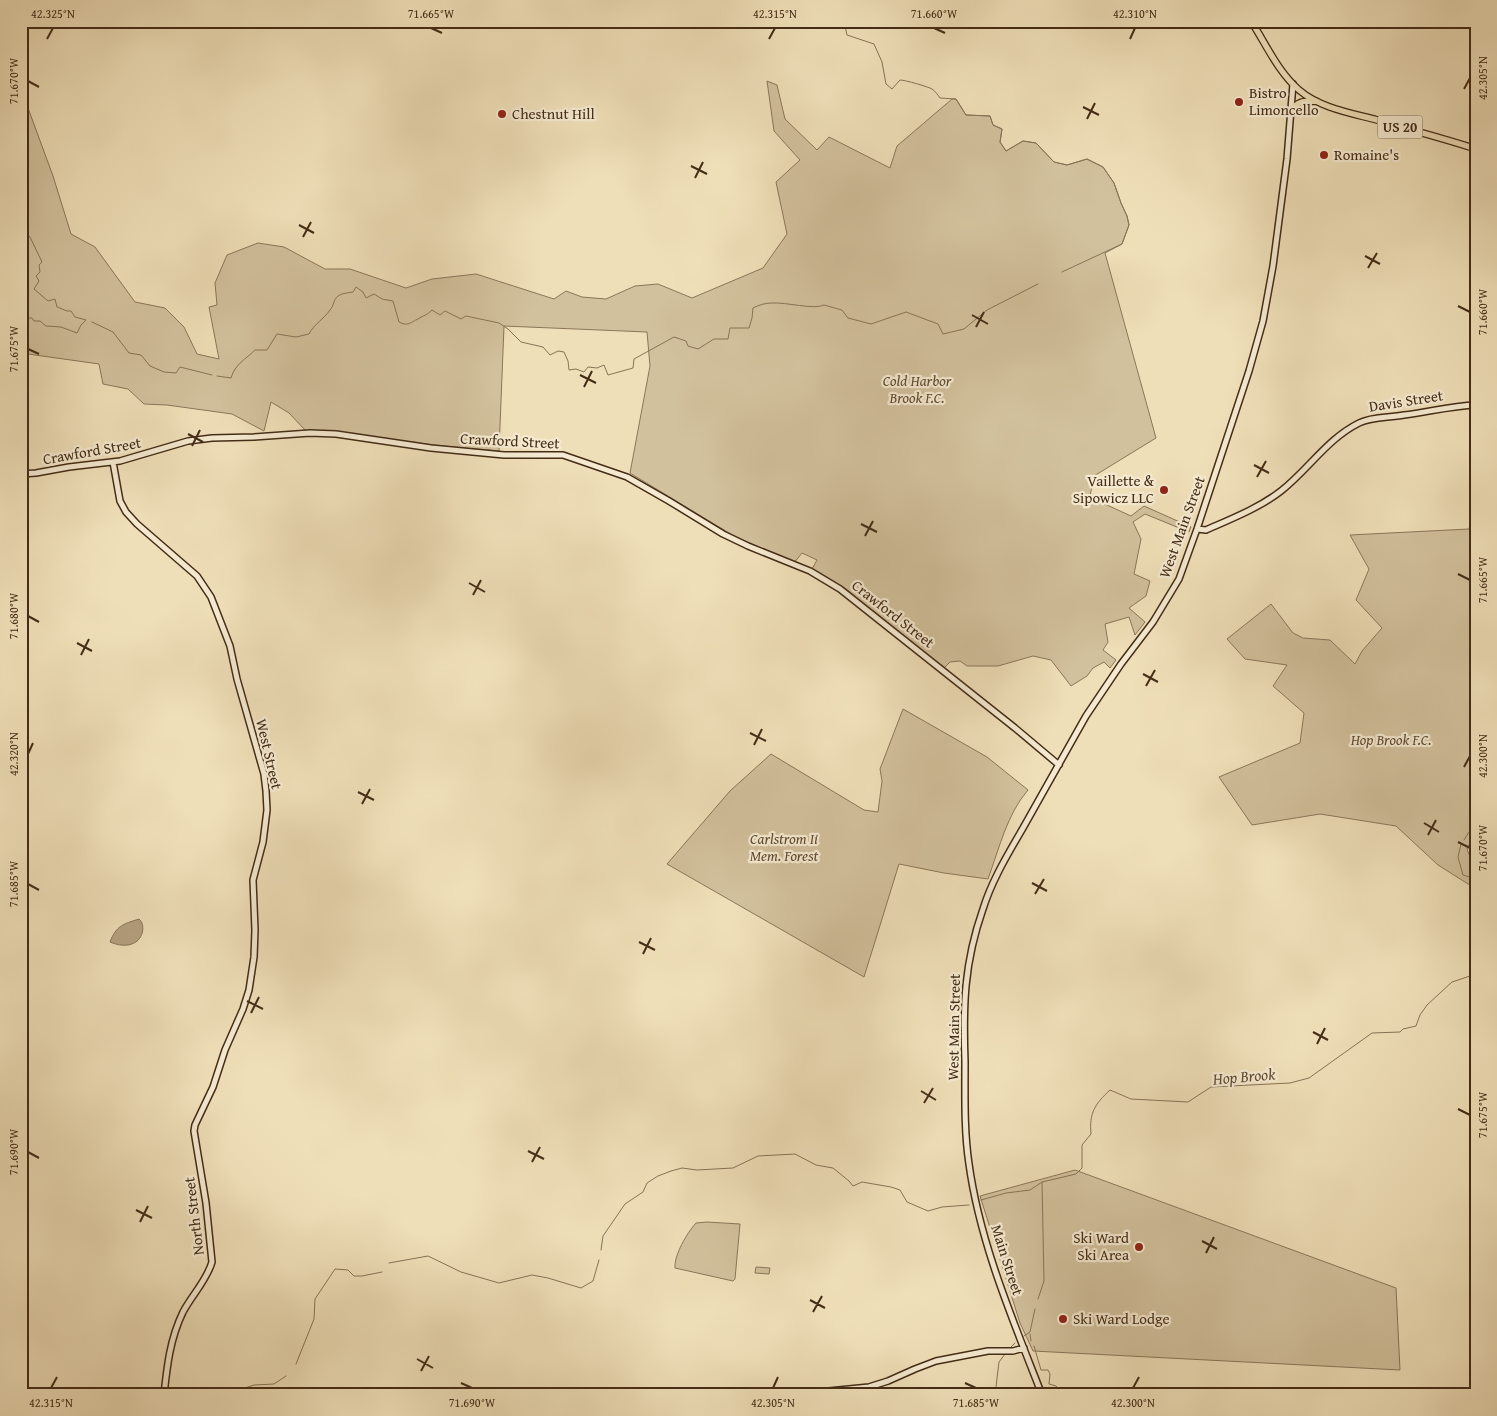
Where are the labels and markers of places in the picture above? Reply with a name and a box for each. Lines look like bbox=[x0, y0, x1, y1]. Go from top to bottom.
place label: Bistro Limoncello bbox=[1249, 82, 1319, 120]
marker: Bistro Limoncello bbox=[1233, 96, 1245, 108]
place label: Chestnut Hill bbox=[512, 103, 595, 124]
marker: Chestnut Hill bbox=[496, 108, 508, 120]
place label: Romaine's bbox=[1334, 144, 1399, 165]
marker: Romaine's bbox=[1318, 149, 1330, 161]
place label: Vaillette & Sipowicz LLC bbox=[1073, 470, 1155, 508]
marker: Vaillette & Sipowicz LLC bbox=[1158, 484, 1170, 496]
place label: Ski Ward Ski Area bbox=[1073, 1227, 1129, 1265]
marker: Ski Ward Ski Area bbox=[1133, 1241, 1145, 1253]
place label: Ski Ward Lodge bbox=[1073, 1308, 1170, 1329]
marker: Ski Ward Lodge bbox=[1057, 1313, 1069, 1325]

